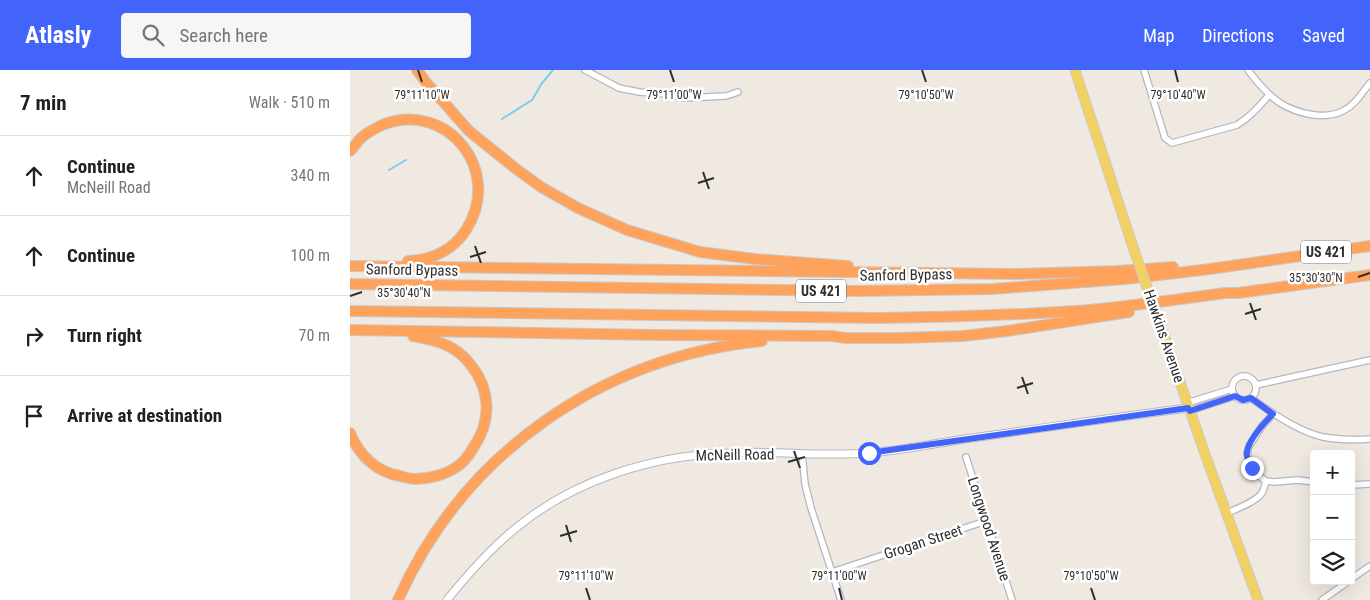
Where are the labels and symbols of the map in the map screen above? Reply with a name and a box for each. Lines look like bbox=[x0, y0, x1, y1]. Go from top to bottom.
text: 79°11'10"W bbox=[394, 88, 450, 102]
text: 79°11'00"W bbox=[646, 88, 702, 102]
text: 79°10'50"W bbox=[898, 88, 954, 102]
text: 79°10'40"W bbox=[1150, 88, 1206, 102]
road number: US 421 bbox=[1301, 240, 1351, 263]
street label: Sanford Bypass bbox=[366, 260, 459, 280]
street label: Sanford Bypass bbox=[860, 265, 953, 285]
text: 35°30'30"N bbox=[1289, 271, 1343, 285]
road number: US 421 bbox=[796, 280, 846, 302]
text: 35°30'40"N bbox=[377, 286, 431, 300]
street label: Hawkins Avenue bbox=[1140, 287, 1188, 385]
route start bbox=[858, 442, 881, 465]
street label: McNeill Road bbox=[696, 445, 774, 465]
route end bbox=[1241, 457, 1264, 480]
street label: Longwood Avenue bbox=[964, 475, 1014, 583]
street label: Grogan Street bbox=[882, 521, 964, 563]
text: 79°11'10"W bbox=[558, 569, 614, 583]
text: 79°11'00"W bbox=[811, 569, 867, 583]
text: 79°10'50"W bbox=[1063, 569, 1119, 583]

